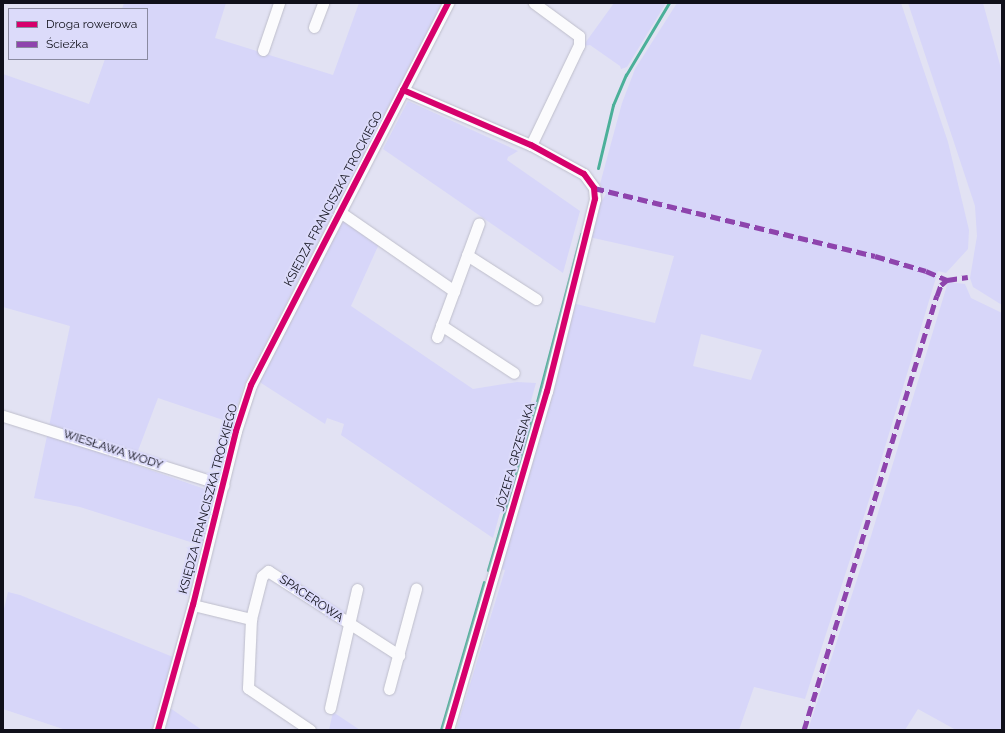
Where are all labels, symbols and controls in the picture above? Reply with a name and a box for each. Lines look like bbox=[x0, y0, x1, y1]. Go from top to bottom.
legend bbox=[8, 8, 148, 60]
text: Droga rowerowa bbox=[46, 17, 137, 31]
text: Ścieżka bbox=[46, 37, 88, 51]
street label: KSIĘDZA FRANCISZKA TROCKIEGO bbox=[281, 108, 387, 290]
street label: JÓZEFA GRZESIAKA bbox=[494, 401, 538, 513]
street label: KSIĘDZA FRANCISZKA TROCKIEGO bbox=[176, 402, 242, 596]
street label: WIESŁAWA WODY bbox=[61, 427, 165, 473]
street label: SPACEROWA bbox=[276, 572, 346, 626]

